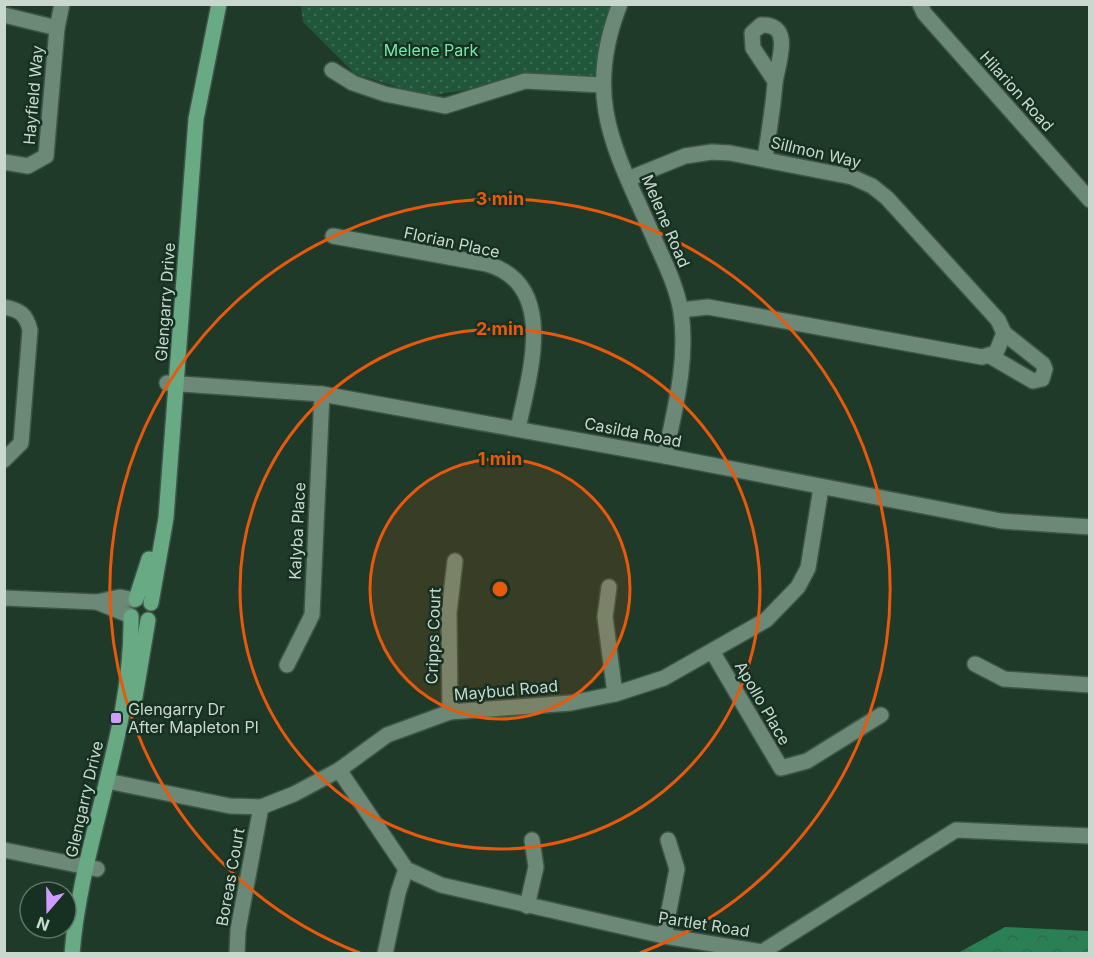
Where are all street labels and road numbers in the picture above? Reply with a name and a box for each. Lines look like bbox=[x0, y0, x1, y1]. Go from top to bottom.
street label: Hayfield Way bbox=[19, 44, 47, 146]
street label: Hilarion Road bbox=[976, 47, 1058, 135]
street label: Sillmon Way bbox=[769, 132, 863, 172]
street label: Melene Road bbox=[637, 172, 695, 270]
street label: Florian Place bbox=[402, 222, 502, 262]
street label: Glengarry Drive bbox=[151, 242, 179, 362]
street label: Casilda Road bbox=[583, 413, 683, 451]
street label: Kalyba Place bbox=[284, 482, 310, 580]
street label: Cripps Court bbox=[421, 587, 445, 685]
street label: Apollo Place bbox=[731, 657, 795, 749]
street label: Maybud Road bbox=[453, 675, 559, 705]
street label: Glengarry Drive bbox=[61, 739, 107, 859]
street label: Boreas Court bbox=[212, 826, 248, 928]
street label: Partlet Road bbox=[657, 907, 751, 941]

